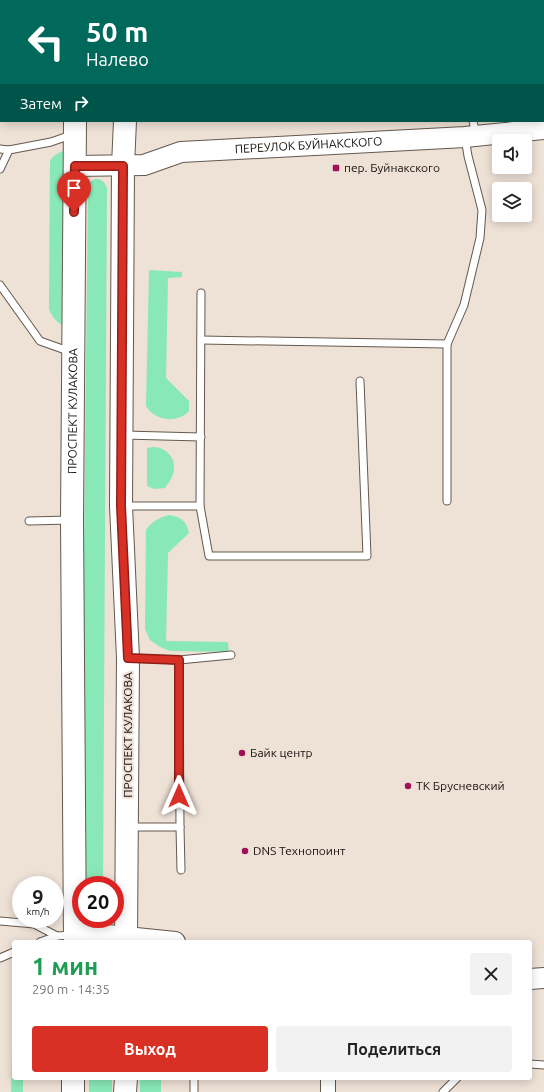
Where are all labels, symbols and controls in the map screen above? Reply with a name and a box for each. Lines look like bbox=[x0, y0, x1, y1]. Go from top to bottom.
icon: left bbox=[20, 16, 72, 68]
text: 50 m bbox=[86, 16, 148, 47]
text: Налево bbox=[86, 49, 149, 69]
icon: right bbox=[70, 92, 92, 114]
text: Затем bbox=[20, 95, 62, 112]
street label: ПЕРЕУЛОК БУЙНАКСКОГО bbox=[234, 134, 383, 155]
map controls bbox=[492, 134, 532, 222]
button: sound bbox=[492, 134, 532, 174]
place label: пер. Буйнакского bbox=[344, 161, 440, 174]
marker: пер. Буйнакского bbox=[331, 163, 341, 173]
pin bbox=[57, 171, 91, 212]
icon: arrive bbox=[63, 177, 85, 199]
button: layers bbox=[492, 182, 532, 222]
street label: ПРОСПЕКТ КУЛАКОВА bbox=[65, 348, 79, 474]
street label: ПРОСПЕКТ КУЛАКОВА bbox=[121, 672, 134, 798]
place label: Байк центр bbox=[250, 746, 313, 759]
marker: Байк центр bbox=[237, 748, 247, 758]
position arrow bbox=[158, 775, 200, 817]
place label: ТК Брусневский bbox=[416, 779, 505, 792]
marker: ТК Брусневский bbox=[403, 781, 413, 791]
place label: DNS Технопоинт bbox=[253, 844, 346, 857]
marker: DNS Технопоинт bbox=[240, 846, 250, 856]
speed limit sign: 20 bbox=[72, 876, 124, 928]
text: 9 bbox=[32, 885, 44, 908]
text: km/h bbox=[26, 906, 50, 917]
text: 1 мин bbox=[32, 953, 98, 980]
button: close bbox=[470, 953, 512, 995]
text: 290 m · 14:35 bbox=[32, 982, 110, 996]
button: Выход bbox=[32, 1026, 268, 1072]
button: Поделиться bbox=[276, 1026, 512, 1072]

